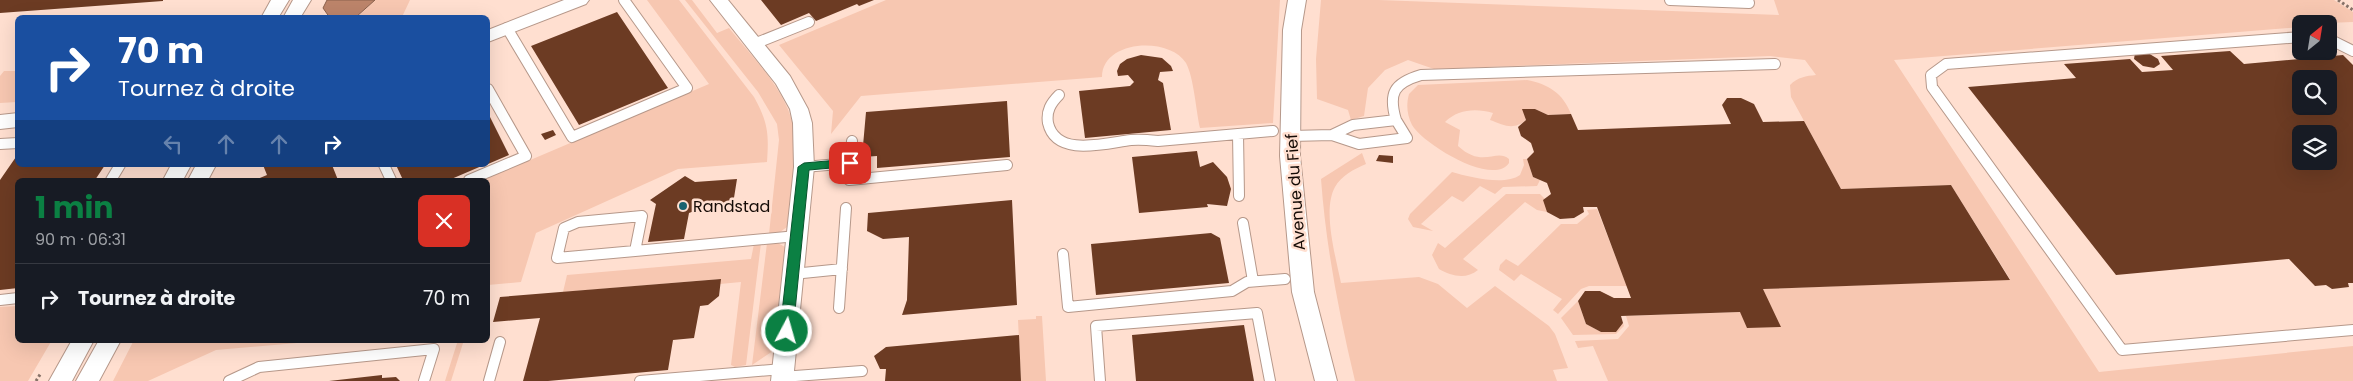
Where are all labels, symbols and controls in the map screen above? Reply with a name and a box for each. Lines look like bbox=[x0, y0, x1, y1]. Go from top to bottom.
north arrow bbox=[2292, 15, 2338, 60]
map controls bbox=[2292, 15, 2337, 170]
text: 70 m bbox=[118, 26, 204, 75]
icon: right bbox=[35, 35, 100, 100]
button: search bbox=[2292, 70, 2337, 115]
text: Tournez à droite bbox=[118, 73, 295, 104]
button: layers bbox=[2292, 125, 2337, 170]
icon: left bbox=[159, 130, 187, 158]
icon: ahead bbox=[212, 130, 240, 158]
icon: ahead bbox=[265, 130, 293, 158]
icon: right bbox=[318, 130, 346, 158]
street label: Avenue du Fief bbox=[1280, 133, 1311, 251]
pin bbox=[829, 142, 871, 184]
icon: arrive bbox=[836, 149, 864, 177]
text: 1 min bbox=[35, 186, 113, 229]
button: close bbox=[418, 195, 470, 247]
place label: Randstad bbox=[693, 195, 770, 218]
marker: Randstad bbox=[677, 200, 689, 212]
text: 90 m · 06:31 bbox=[35, 228, 126, 251]
icon: right bbox=[35, 285, 63, 313]
text: Tournez à droite bbox=[78, 285, 235, 312]
text: 70 m bbox=[423, 285, 470, 312]
position arrow bbox=[760, 304, 812, 356]

